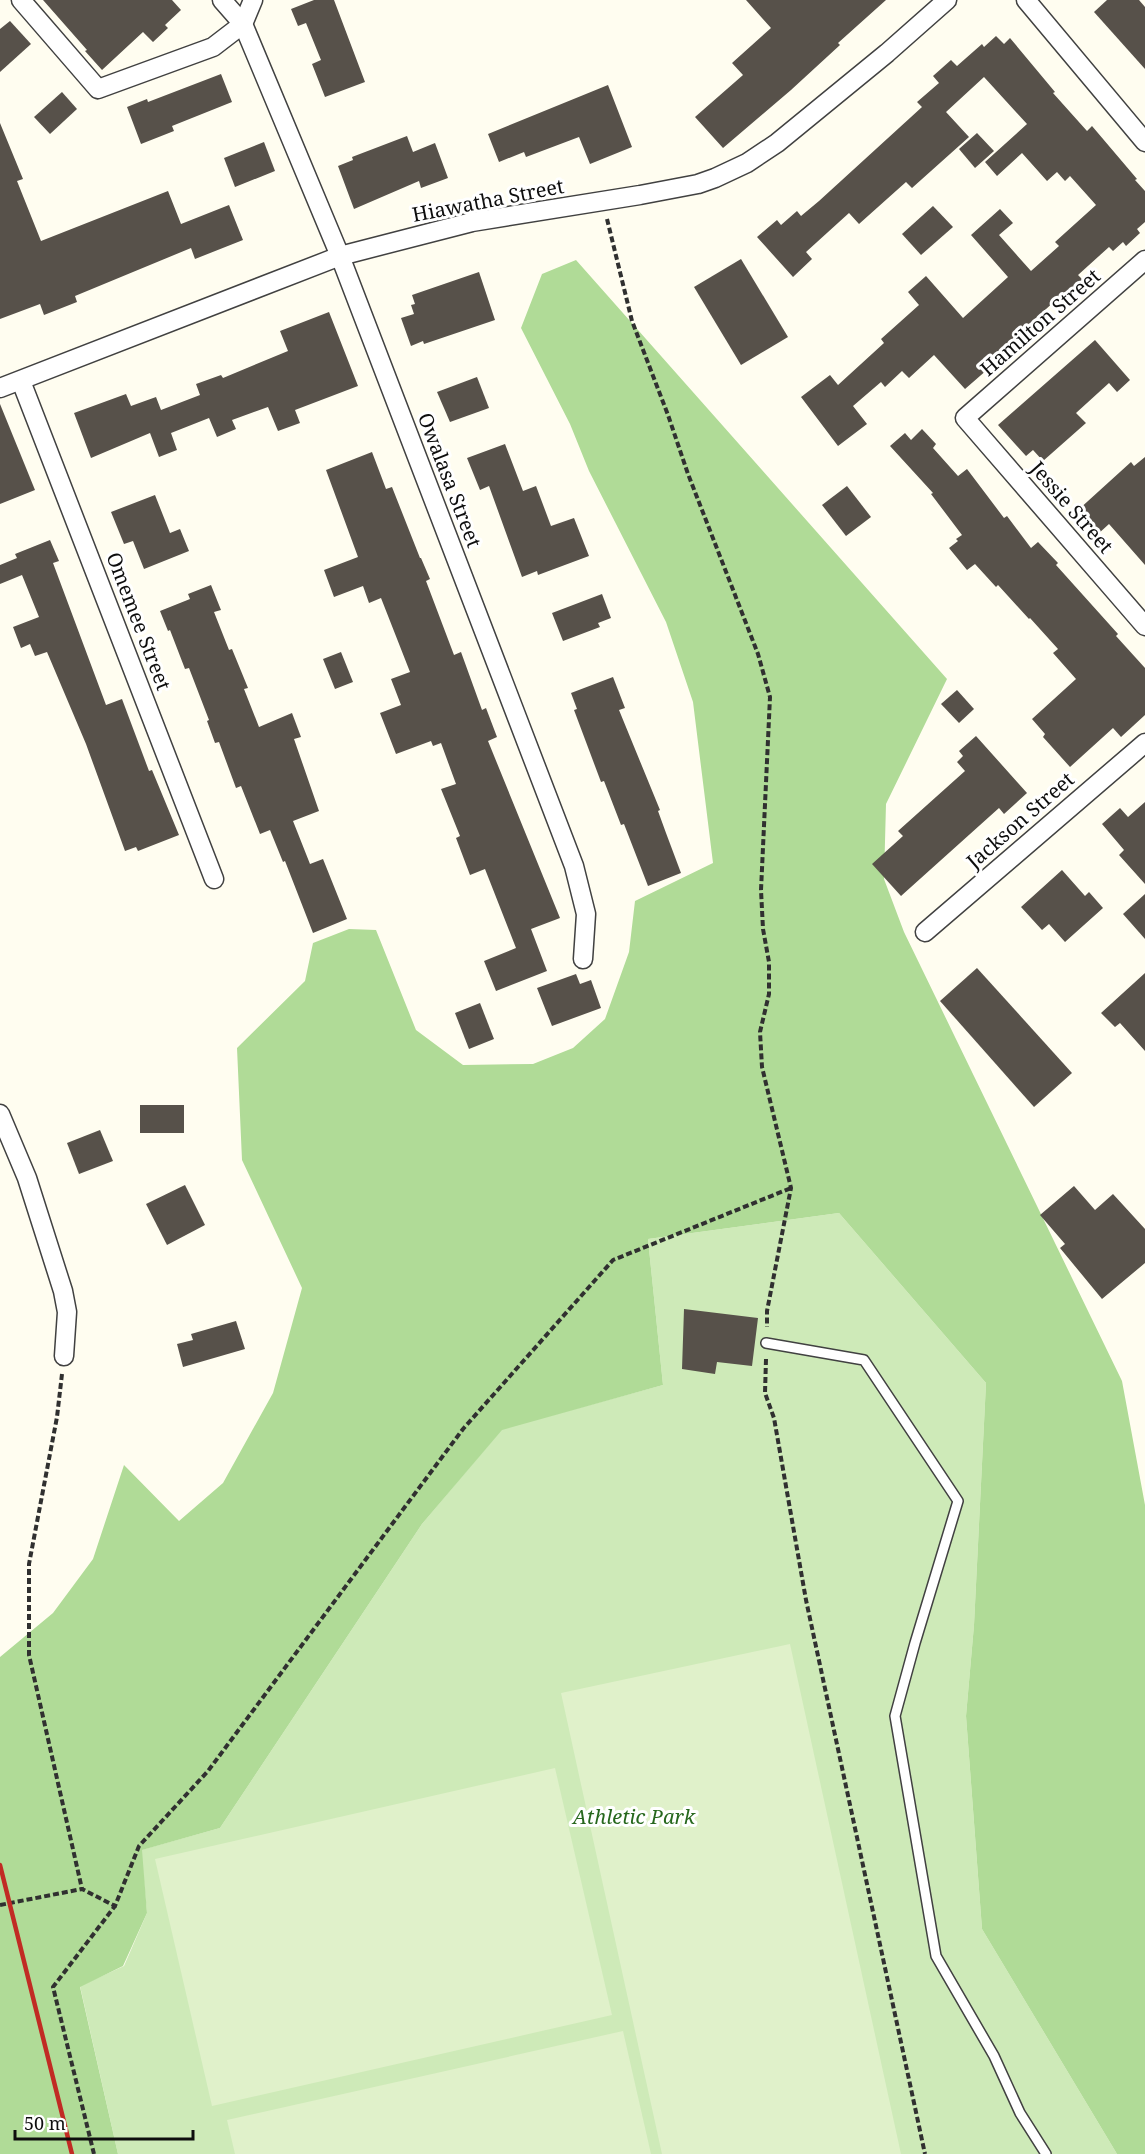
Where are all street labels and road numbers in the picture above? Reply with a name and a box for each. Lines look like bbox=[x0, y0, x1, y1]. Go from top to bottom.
street label: Hiawatha Street bbox=[410, 172, 566, 228]
street label: Hamilton Street bbox=[974, 262, 1106, 382]
street label: Owalasa Street bbox=[412, 409, 488, 551]
street label: Jessie Street bbox=[1024, 454, 1120, 559]
street label: Omemee Street bbox=[100, 548, 178, 694]
street label: Jackson Street bbox=[960, 766, 1080, 875]

